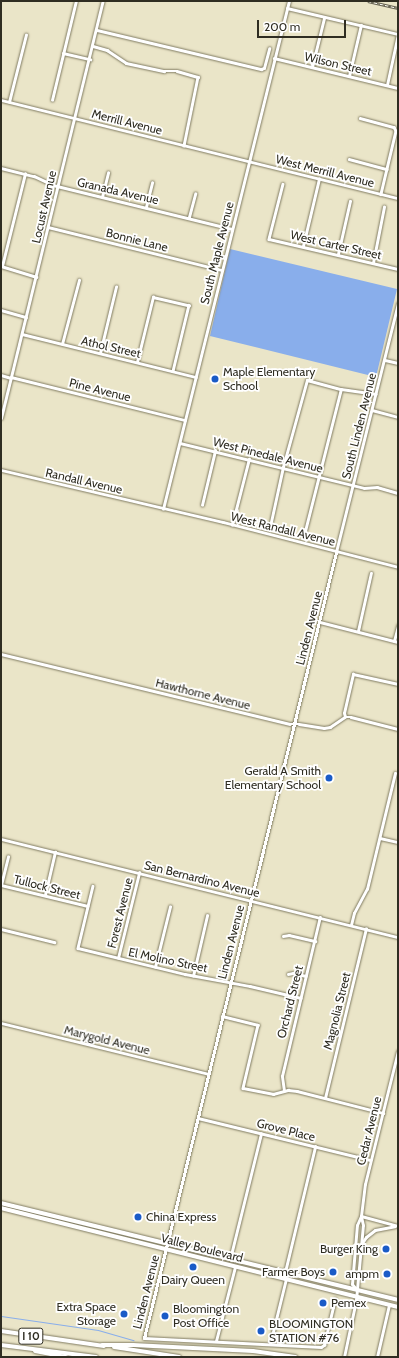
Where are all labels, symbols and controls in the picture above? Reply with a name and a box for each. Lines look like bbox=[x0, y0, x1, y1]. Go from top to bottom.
scale bar bbox=[259, 12, 348, 38]
text: 200 m bbox=[264, 19, 300, 34]
street label: Wilson Street bbox=[303, 49, 373, 79]
street label: Merrill Avenue bbox=[90, 106, 164, 138]
street label: West Merrill Avenue bbox=[274, 152, 376, 190]
street label: Locust Avenue bbox=[29, 169, 59, 245]
street label: Granada Avenue bbox=[76, 175, 160, 207]
street label: South Maple Avenue bbox=[197, 200, 237, 306]
street label: Bonnie Lane bbox=[105, 225, 169, 255]
street label: West Carter Street bbox=[289, 228, 383, 262]
street label: Athol Street bbox=[80, 333, 142, 361]
place label: Maple Elementary School bbox=[223, 365, 315, 393]
street label: South Linden Avenue bbox=[339, 372, 379, 480]
marker: Maple Elementary School bbox=[210, 374, 220, 384]
street label: Pine Avenue bbox=[68, 375, 132, 405]
street label: West Pinedale Avenue bbox=[211, 434, 325, 476]
street label: Randall Avenue bbox=[44, 465, 124, 497]
street label: West Randall Avenue bbox=[229, 509, 337, 549]
street label: Linden Avenue bbox=[293, 590, 325, 666]
street label: Hawthorne Avenue bbox=[154, 675, 252, 713]
place label: Gerald A Smith Elementary School bbox=[225, 764, 321, 792]
marker: Gerald A Smith Elementary School bbox=[324, 773, 334, 783]
street label: San Bernardino Avenue bbox=[143, 858, 261, 900]
street label: Tullock Street bbox=[12, 872, 82, 902]
street label: Forest Avenue bbox=[104, 876, 136, 950]
street label: Linden Avenue bbox=[215, 904, 247, 980]
street label: El Molino Street bbox=[127, 945, 209, 975]
street label: Orchard Street bbox=[274, 964, 306, 1040]
street label: Magnolia Street bbox=[320, 971, 354, 1051]
street label: Marygold Avenue bbox=[63, 1022, 151, 1058]
street label: Cedar Avenue bbox=[354, 1095, 384, 1167]
street label: Grove Place bbox=[255, 1116, 317, 1144]
place label: China Express bbox=[146, 1210, 216, 1224]
marker: China Express bbox=[133, 1212, 143, 1222]
street label: Valley Boulevard bbox=[160, 1231, 244, 1265]
place label: Burger King bbox=[320, 1242, 378, 1256]
marker: Burger King bbox=[381, 1244, 391, 1254]
street label: Linden Avenue bbox=[130, 1254, 162, 1330]
marker: Dairy Queen bbox=[188, 1262, 198, 1272]
place label: Farmer Boys bbox=[262, 1265, 325, 1279]
marker: Farmer Boys bbox=[328, 1267, 338, 1277]
place label: ampm bbox=[346, 1267, 379, 1281]
marker: ampm bbox=[382, 1269, 392, 1279]
place label: Dairy Queen bbox=[161, 1273, 225, 1287]
place label: Pemex bbox=[331, 1296, 366, 1310]
marker: Pemex bbox=[318, 1298, 328, 1308]
place label: Extra Space Storage bbox=[57, 1300, 116, 1328]
place label: Bloomington Post Office bbox=[173, 1302, 239, 1330]
marker: Extra Space Storage bbox=[119, 1309, 129, 1319]
marker: Bloomington Post Office bbox=[160, 1311, 170, 1321]
place label: BLOOMINGTON STATION #76 bbox=[269, 1317, 353, 1345]
marker: BLOOMINGTON STATION #76 bbox=[256, 1326, 266, 1336]
road number: I 10 bbox=[18, 1327, 44, 1345]

